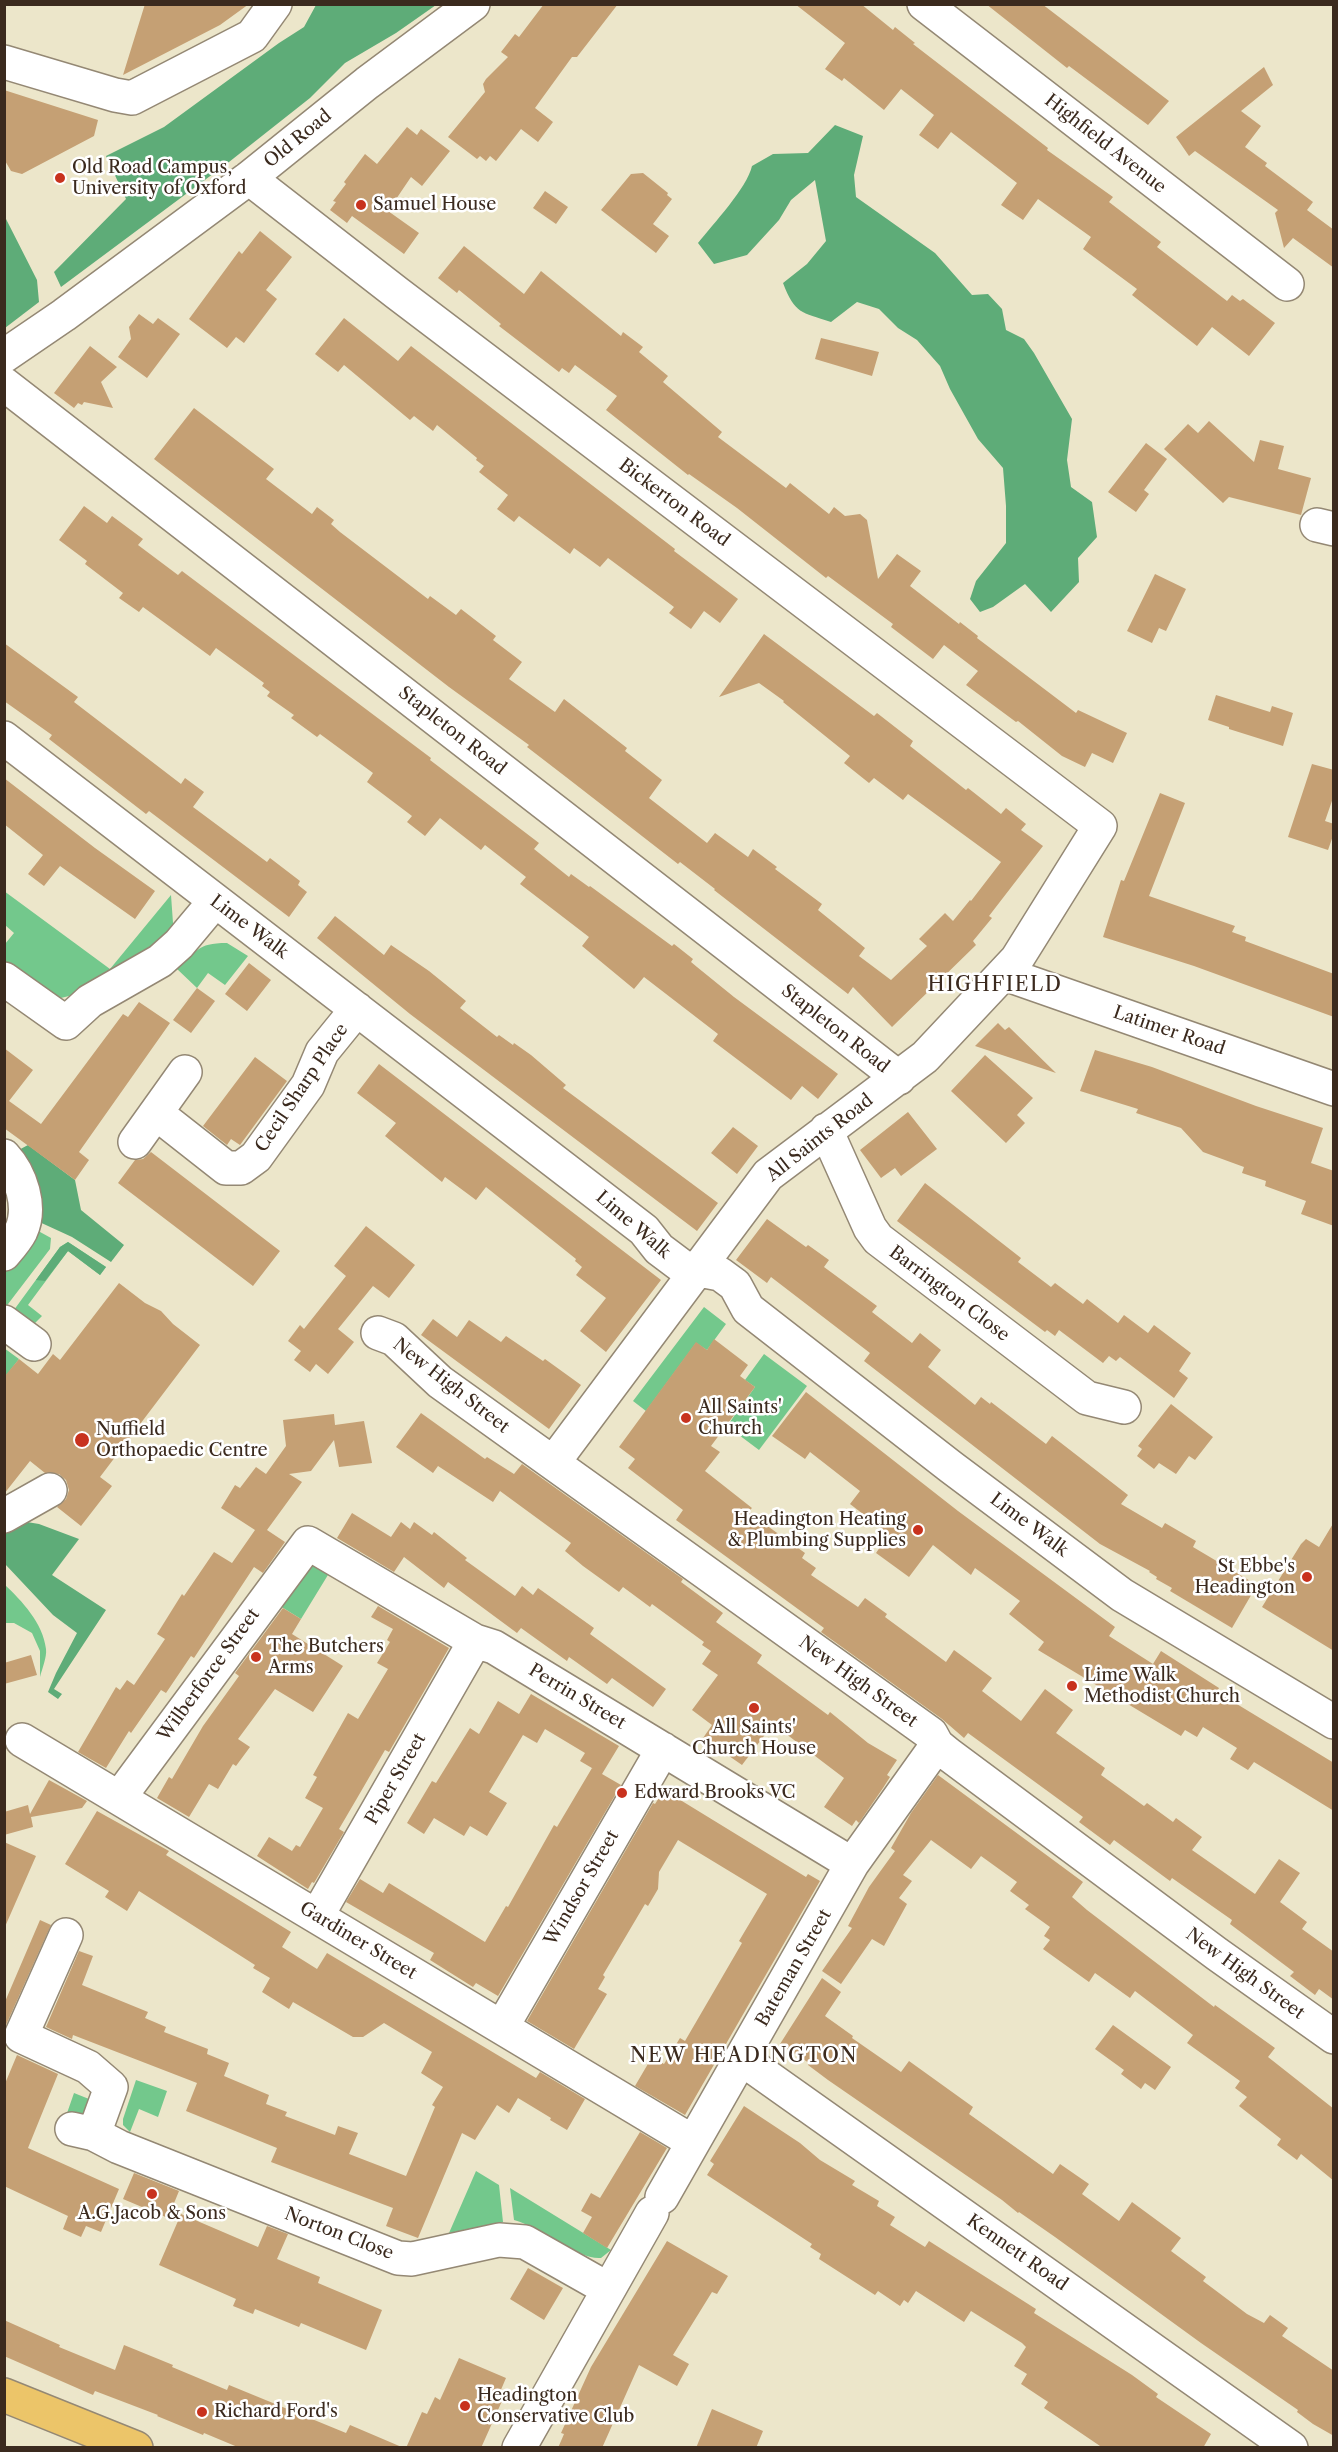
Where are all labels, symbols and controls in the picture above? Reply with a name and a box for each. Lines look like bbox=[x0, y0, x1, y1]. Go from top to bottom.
street label: Highfield Avenue bbox=[1040, 90, 1170, 198]
street label: Old Road bbox=[260, 105, 336, 173]
place label: Old Road Campus, University of Oxford bbox=[72, 157, 246, 200]
marker: Old Road Campus, University of Oxford bbox=[53, 171, 67, 185]
place label: Samuel House bbox=[373, 194, 496, 216]
marker: Samuel House bbox=[354, 198, 368, 212]
street label: Bickerton Road bbox=[614, 454, 734, 552]
street label: Stapleton Road bbox=[394, 682, 510, 780]
street label: Lime Walk bbox=[206, 891, 292, 963]
district label: HIGHFIELD bbox=[928, 973, 1062, 997]
street label: Stapleton Road bbox=[777, 980, 893, 1078]
street label: Latimer Road bbox=[1110, 1002, 1228, 1060]
street label: Cecil Sharp Place bbox=[251, 1020, 353, 1156]
street label: All Saints Road bbox=[762, 1090, 878, 1186]
street label: Lime Walk bbox=[591, 1187, 675, 1263]
street label: Barrington Close bbox=[885, 1242, 1013, 1346]
street label: New High Street bbox=[389, 1334, 513, 1438]
place label: All Saints' Church bbox=[698, 1397, 782, 1440]
marker: All Saints' Church bbox=[679, 1411, 693, 1425]
place label: Nuffield Orthopaedic Centre bbox=[96, 1419, 268, 1462]
marker: Nuffield Orthopaedic Centre bbox=[73, 1431, 91, 1449]
street label: Lime Walk bbox=[986, 1489, 1072, 1561]
place label: Headington Heating & Plumbing Supplies bbox=[727, 1509, 906, 1552]
marker: Headington Heating & Plumbing Supplies bbox=[911, 1523, 925, 1537]
place label: St Ebbe's Headington bbox=[1195, 1556, 1295, 1598]
marker: St Ebbe's Headington bbox=[1300, 1570, 1314, 1584]
street label: Wilberforce Street bbox=[154, 1604, 264, 1746]
street label: New High Street bbox=[794, 1632, 922, 1732]
place label: The Butchers Arms bbox=[268, 1636, 384, 1678]
marker: The Butchers Arms bbox=[249, 1650, 263, 1664]
street label: Perrin Street bbox=[525, 1660, 629, 1734]
place label: Lime Walk Methodist Church bbox=[1084, 1665, 1240, 1708]
marker: Lime Walk Methodist Church bbox=[1065, 1679, 1079, 1693]
marker: All Saints' Church House bbox=[747, 1701, 761, 1715]
place label: All Saints' Church House bbox=[692, 1717, 816, 1760]
street label: Piper Street bbox=[361, 1729, 431, 1829]
place label: Edward Brooks VC bbox=[634, 1782, 795, 1804]
marker: Edward Brooks VC bbox=[615, 1786, 629, 1800]
street label: Windsor Street bbox=[540, 1826, 624, 1950]
street label: Gardiner Street bbox=[296, 1898, 420, 1984]
street label: Bateman Street bbox=[752, 1906, 836, 2030]
street label: New High Street bbox=[1181, 1924, 1309, 2024]
district label: NEW HEADINGTON bbox=[630, 2044, 858, 2068]
marker: A.G.Jacob & Sons bbox=[145, 2187, 159, 2201]
place label: A.G.Jacob & Sons bbox=[78, 2203, 226, 2225]
street label: Norton Close bbox=[282, 2203, 396, 2265]
street label: Kennett Road bbox=[962, 2210, 1072, 2296]
place label: Headington Conservative Club bbox=[477, 2385, 634, 2428]
marker: Headington Conservative Club bbox=[458, 2399, 472, 2413]
place label: Richard Ford's bbox=[214, 2401, 338, 2423]
marker: Richard Ford's bbox=[195, 2405, 209, 2419]

